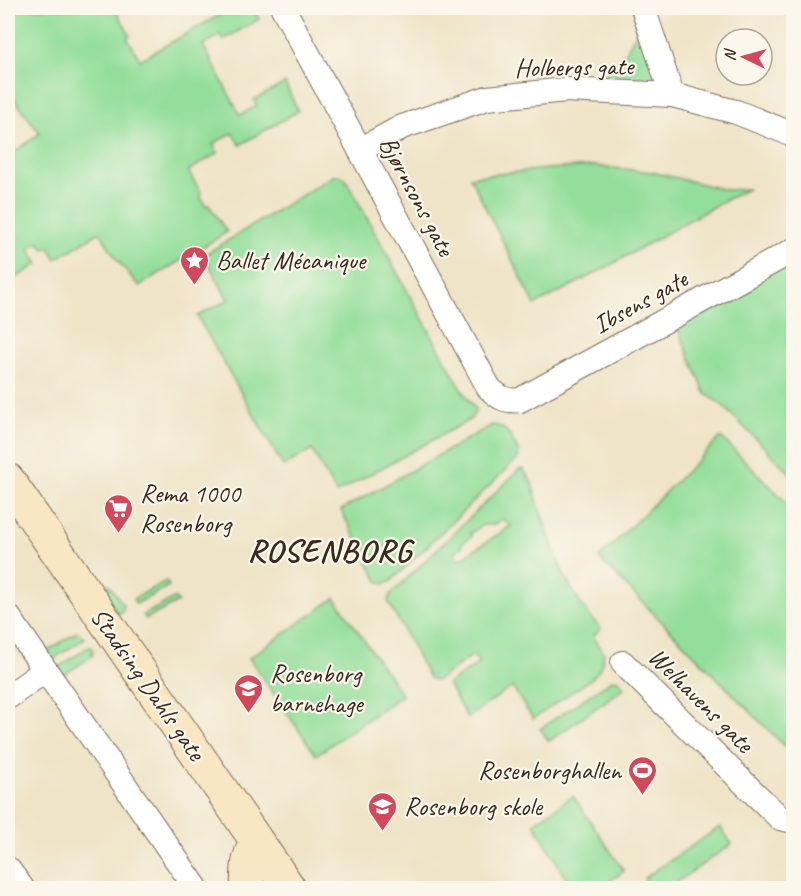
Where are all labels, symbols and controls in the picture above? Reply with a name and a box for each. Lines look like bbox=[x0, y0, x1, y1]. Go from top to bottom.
north arrow bbox=[714, 27, 774, 87]
text: N bbox=[720, 47, 741, 62]
street label: Holbergs gate bbox=[514, 49, 636, 85]
street label: Bjørnsons gate bbox=[372, 130, 463, 263]
place icon: Ballet Mécanique bbox=[179, 244, 211, 286]
place label: Ballet Mécanique bbox=[216, 244, 368, 277]
street label: Ibsens gate bbox=[587, 262, 694, 341]
place label: Rema 1000 Rosenborg bbox=[140, 477, 243, 540]
supermarket icon: Rema 1000 Rosenborg bbox=[103, 492, 135, 534]
district label: ROSENBORG bbox=[248, 530, 415, 571]
street label: Stadsing Dahls gate bbox=[83, 601, 214, 768]
street label: Welhavens gate bbox=[641, 640, 762, 761]
place label: Rosenborg barnehage bbox=[270, 657, 365, 720]
school or university icon: Rosenborg barnehage bbox=[233, 672, 265, 714]
place label: Rosenborghallen bbox=[478, 754, 622, 787]
sports icon: Rosenborghallen bbox=[626, 754, 658, 796]
school or university icon: Rosenborg skole bbox=[367, 790, 399, 832]
place label: Rosenborg skole bbox=[404, 790, 543, 823]

